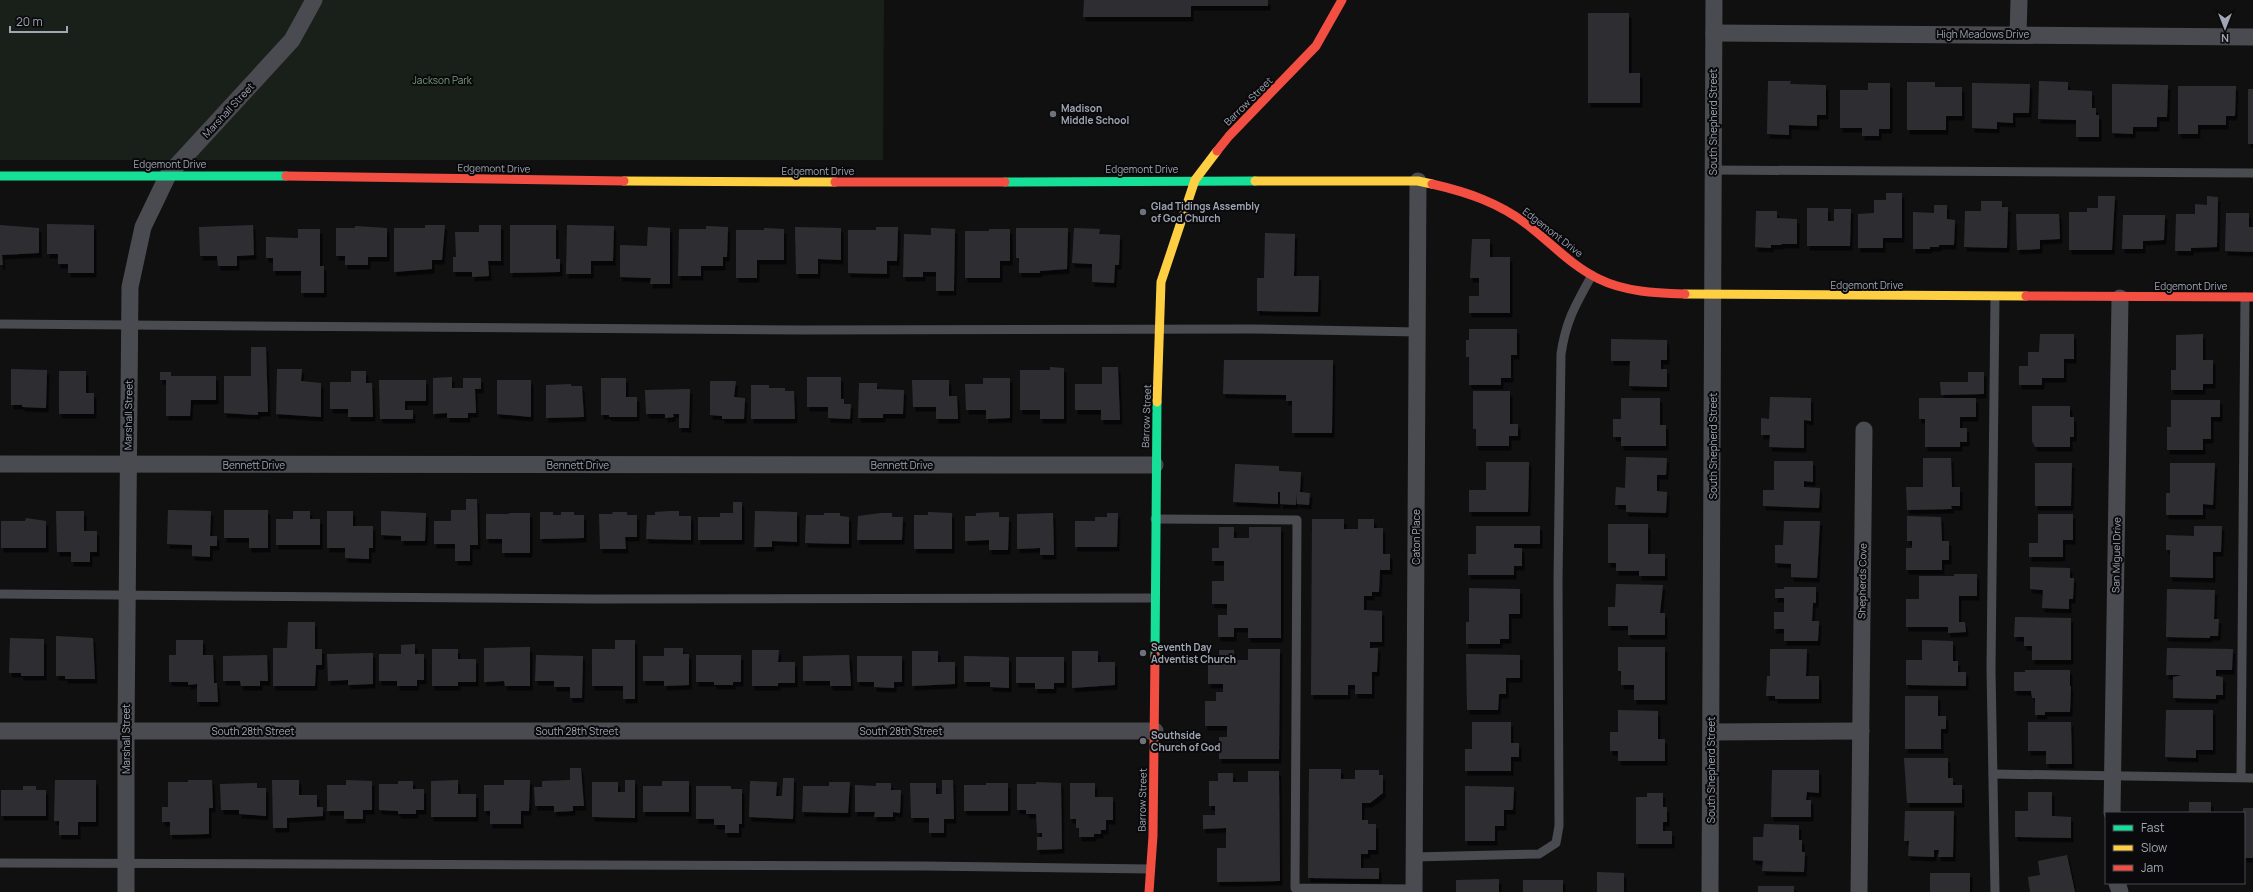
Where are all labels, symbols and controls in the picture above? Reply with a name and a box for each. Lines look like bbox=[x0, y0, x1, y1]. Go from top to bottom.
scale bar bbox=[10, 8, 67, 34]
north arrow bbox=[2205, 8, 2245, 48]
text: 20 m bbox=[16, 13, 43, 30]
street label: High Meadows Drive bbox=[1937, 27, 2029, 41]
text: N bbox=[2221, 31, 2229, 46]
street label: South Shepherd Street bbox=[1706, 69, 1720, 175]
park label: Jackson Park bbox=[412, 73, 473, 87]
street label: Barrow Street bbox=[1221, 74, 1275, 128]
street label: Marshall Street bbox=[199, 80, 257, 140]
place label: Madison Middle School bbox=[1061, 101, 1129, 127]
marker: Madison Middle School bbox=[1048, 109, 1058, 119]
street label: Edgemont Drive bbox=[134, 157, 207, 171]
street label: Edgemont Drive bbox=[457, 160, 531, 176]
street label: Edgemont Drive bbox=[1106, 162, 1179, 176]
street label: Edgemont Drive bbox=[782, 164, 855, 178]
place label: Glad Tidings Assembly of God Church bbox=[1151, 199, 1260, 225]
street label: Edgemont Drive bbox=[1520, 204, 1586, 260]
marker: Glad Tidings Assembly of God Church bbox=[1138, 207, 1148, 217]
street label: Edgemont Drive bbox=[1831, 278, 1904, 292]
street label: Edgemont Drive bbox=[2155, 279, 2228, 293]
street label: Marshall Street bbox=[120, 380, 136, 450]
street label: Barrow Street bbox=[1138, 384, 1154, 448]
street label: South Shepherd Street bbox=[1706, 393, 1720, 499]
street label: Bennett Drive bbox=[223, 458, 285, 472]
street label: Bennett Drive bbox=[547, 458, 609, 472]
street label: Bennett Drive bbox=[871, 458, 933, 472]
street label: Caton Place bbox=[1409, 509, 1423, 565]
street label: San Miguel Drive bbox=[2108, 517, 2124, 593]
street label: Shepherds Cove bbox=[1854, 543, 1870, 619]
place label: Seventh Day Adventist Church bbox=[1151, 640, 1236, 666]
marker: Seventh Day Adventist Church bbox=[1138, 648, 1148, 658]
street label: Marshall Street bbox=[119, 704, 133, 774]
street label: South Shepherd Street bbox=[1704, 717, 1718, 823]
street label: South 28th Street bbox=[212, 724, 294, 738]
street label: South 28th Street bbox=[536, 724, 618, 738]
street label: South 28th Street bbox=[860, 724, 942, 738]
place label: Southside Church of God bbox=[1151, 728, 1220, 754]
marker: Southside Church of God bbox=[1138, 736, 1148, 746]
street label: Barrow Street bbox=[1134, 768, 1150, 832]
legend bbox=[2105, 812, 2245, 884]
text: Fast bbox=[2141, 819, 2165, 836]
text: Slow bbox=[2141, 839, 2167, 856]
text: Jam bbox=[2141, 859, 2163, 876]

